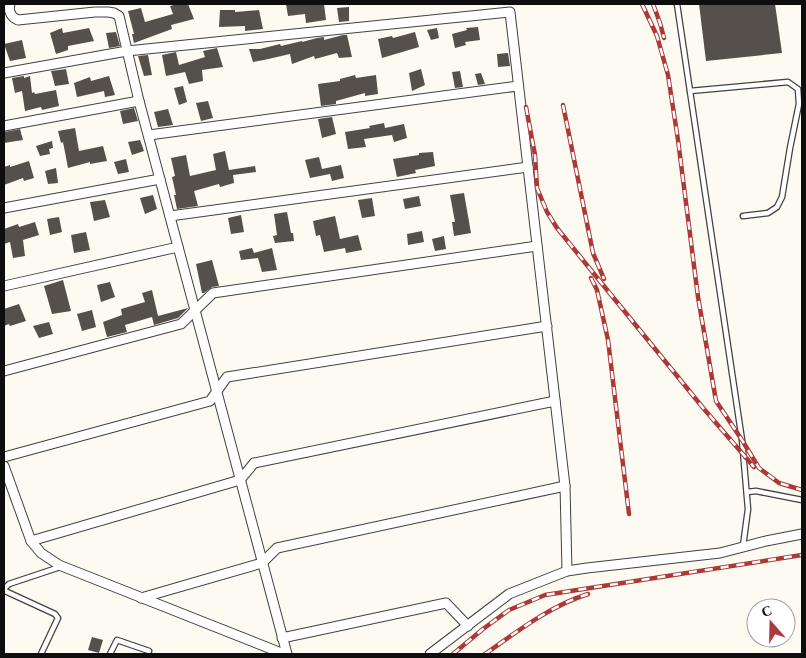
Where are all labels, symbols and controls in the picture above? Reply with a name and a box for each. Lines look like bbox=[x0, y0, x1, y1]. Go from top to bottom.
north arrow bbox=[746, 598, 796, 648]
text: С bbox=[759, 602, 774, 620]

